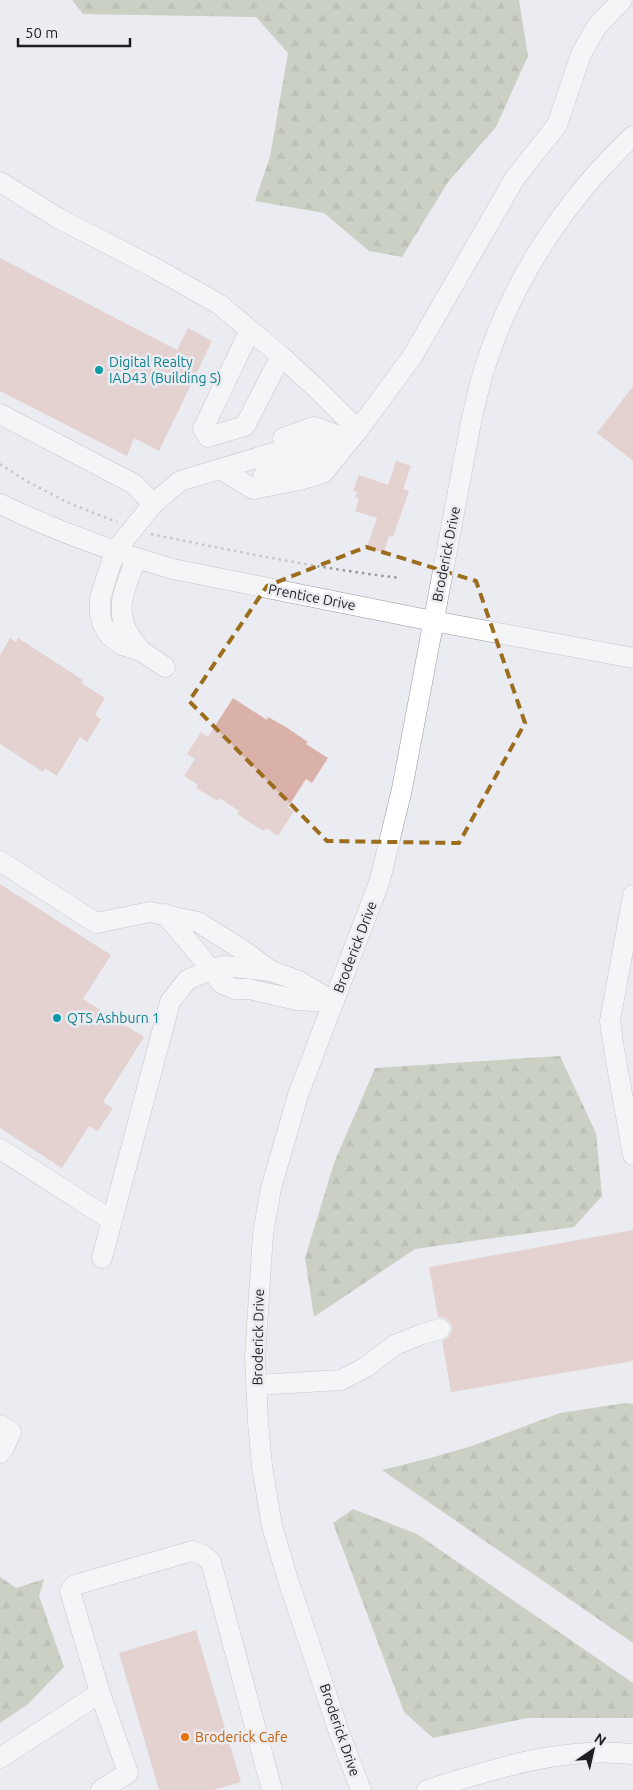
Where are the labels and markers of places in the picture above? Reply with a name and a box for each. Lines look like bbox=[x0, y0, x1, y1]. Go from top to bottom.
place label: Digital Realty IAD43 (Building S) bbox=[109, 354, 222, 386]
marker: Digital Realty IAD43 (Building S) bbox=[93, 364, 105, 376]
place label: QTS Ashburn 1 bbox=[67, 1010, 160, 1026]
marker: QTS Ashburn 1 bbox=[51, 1012, 63, 1024]
place label: Broderick Cafe bbox=[195, 1729, 288, 1745]
marker: Broderick Cafe bbox=[179, 1731, 191, 1743]

